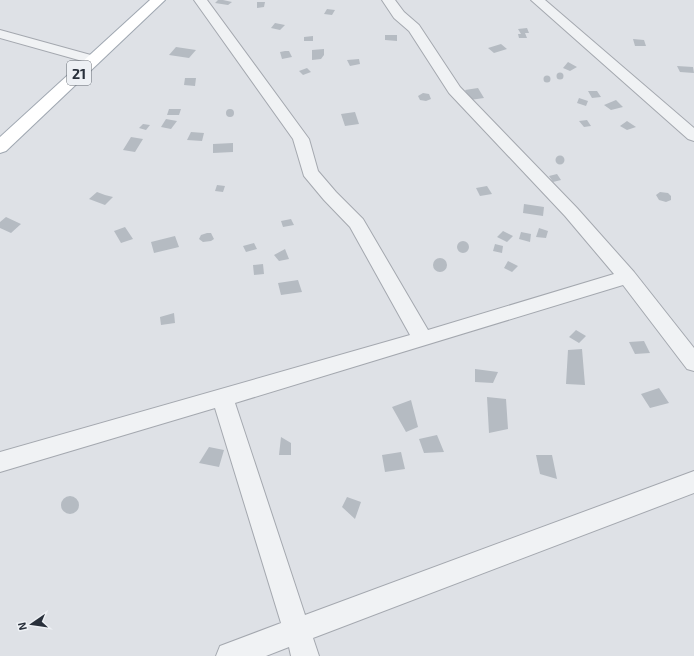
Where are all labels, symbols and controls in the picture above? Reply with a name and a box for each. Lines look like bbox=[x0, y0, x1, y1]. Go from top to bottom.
road number: 21 bbox=[67, 61, 91, 85]
north arrow bbox=[12, 604, 52, 644]
text: N bbox=[15, 621, 29, 632]

